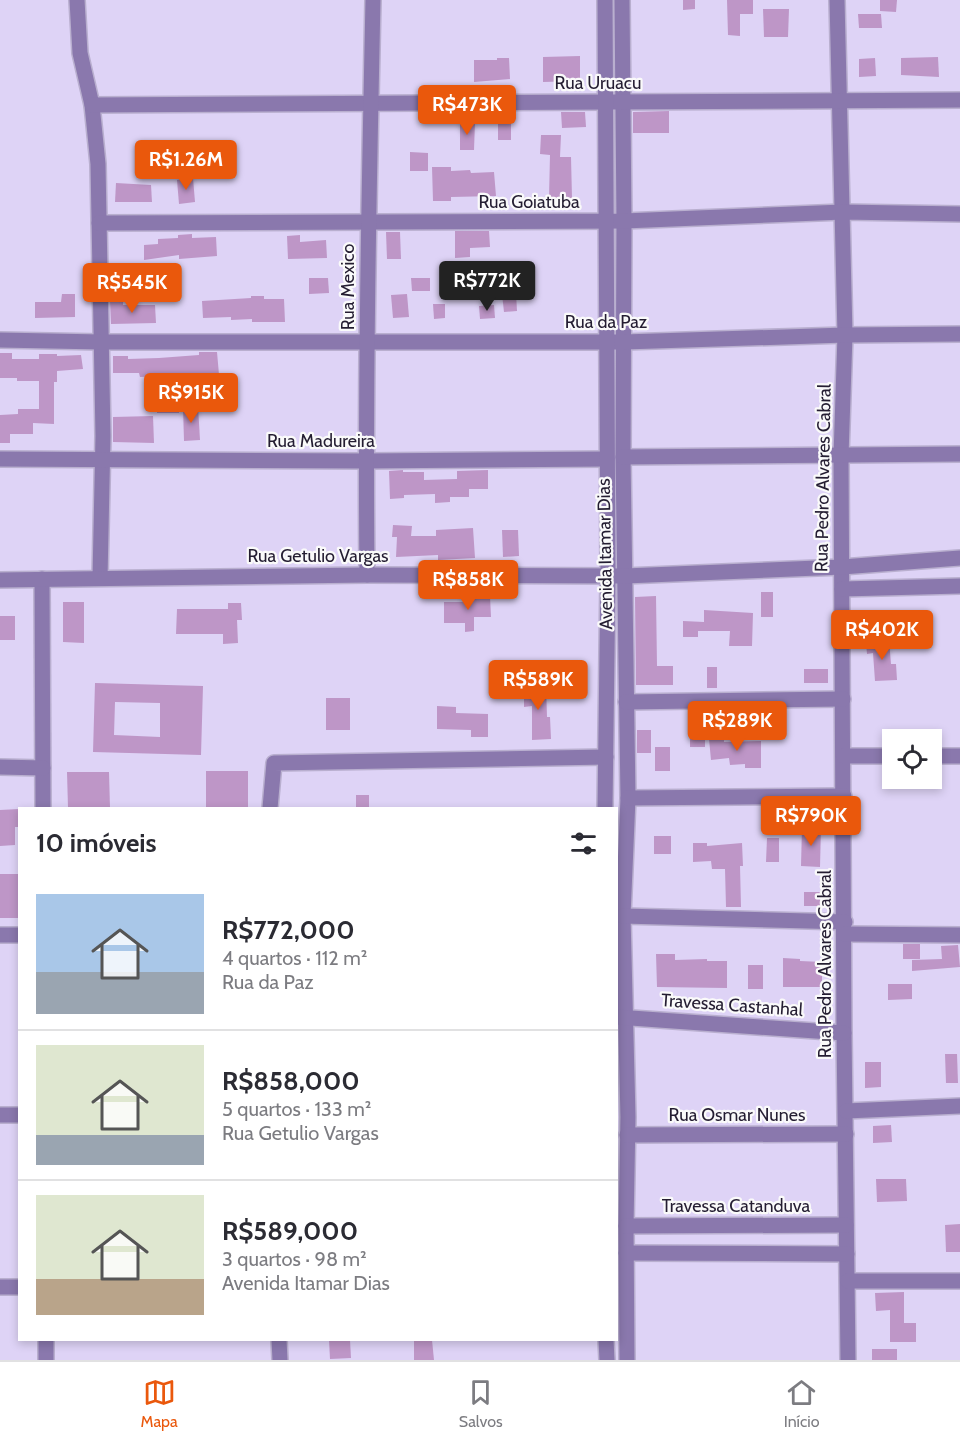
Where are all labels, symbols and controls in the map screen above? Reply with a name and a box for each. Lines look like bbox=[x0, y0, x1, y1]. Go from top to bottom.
street label: Rua Uruacu bbox=[555, 72, 641, 94]
pin: R$473K bbox=[418, 85, 516, 136]
text: R$473K bbox=[432, 92, 502, 116]
pin: R$1.26M bbox=[131, 140, 241, 191]
text: R$1.26M bbox=[149, 147, 223, 171]
street label: Rua Goiatuba bbox=[478, 191, 580, 213]
street label: Rua Mexico bbox=[337, 244, 359, 330]
pin: R$772K bbox=[438, 261, 536, 312]
pin: R$545K bbox=[83, 263, 181, 314]
text: R$772K bbox=[453, 268, 521, 292]
text: R$545K bbox=[97, 270, 167, 294]
street label: Rua da Paz bbox=[565, 311, 648, 333]
pin: R$915K bbox=[142, 373, 240, 424]
text: R$915K bbox=[158, 380, 224, 404]
street label: Rua Pedro Alvares Cabral bbox=[810, 383, 836, 572]
street label: Rua Madureira bbox=[267, 430, 375, 452]
street label: Avenida Itamar Dias bbox=[593, 478, 617, 630]
street label: Rua Getulio Vargas bbox=[247, 545, 389, 567]
pin: R$858K bbox=[419, 560, 517, 611]
text: R$858K bbox=[432, 567, 504, 591]
pin: R$402K bbox=[833, 610, 931, 661]
text: R$402K bbox=[845, 617, 919, 641]
pin: R$589K bbox=[489, 660, 587, 711]
text: R$589K bbox=[503, 667, 573, 691]
pin: R$289K bbox=[688, 701, 786, 752]
text: R$289K bbox=[702, 708, 772, 732]
map controls bbox=[882, 729, 942, 789]
button: locate bbox=[882, 729, 942, 789]
pin: R$790K bbox=[762, 796, 860, 847]
text: R$790K bbox=[775, 803, 847, 827]
text: 10 imóveis bbox=[36, 827, 157, 859]
icon: filters bbox=[567, 827, 600, 860]
street label: Rua Pedro Alvares Cabral bbox=[814, 869, 836, 1058]
text: R$772,000 bbox=[222, 914, 355, 946]
icon: home bbox=[84, 918, 156, 990]
text: 4 quartos · 112 m² bbox=[222, 946, 368, 970]
text: Rua da Paz bbox=[222, 970, 314, 994]
street label: Travessa Castanhal bbox=[660, 989, 804, 1021]
text: R$858,000 bbox=[222, 1065, 360, 1097]
icon: home bbox=[84, 1069, 156, 1141]
text: 5 quartos · 133 m² bbox=[222, 1097, 371, 1121]
street label: Rua Osmar Nunes bbox=[669, 1104, 805, 1126]
text: Rua Getulio Vargas bbox=[222, 1121, 379, 1145]
street label: Travessa Catanduva bbox=[662, 1195, 811, 1217]
text: R$589,000 bbox=[222, 1215, 358, 1247]
icon: home bbox=[84, 1219, 156, 1291]
text: 3 quartos · 98 m² bbox=[222, 1247, 367, 1271]
text: Avenida Itamar Dias bbox=[222, 1271, 390, 1295]
tab: Mapa bbox=[141, 1376, 178, 1431]
tab: Salvos bbox=[459, 1376, 503, 1431]
tab: Início bbox=[784, 1376, 819, 1431]

